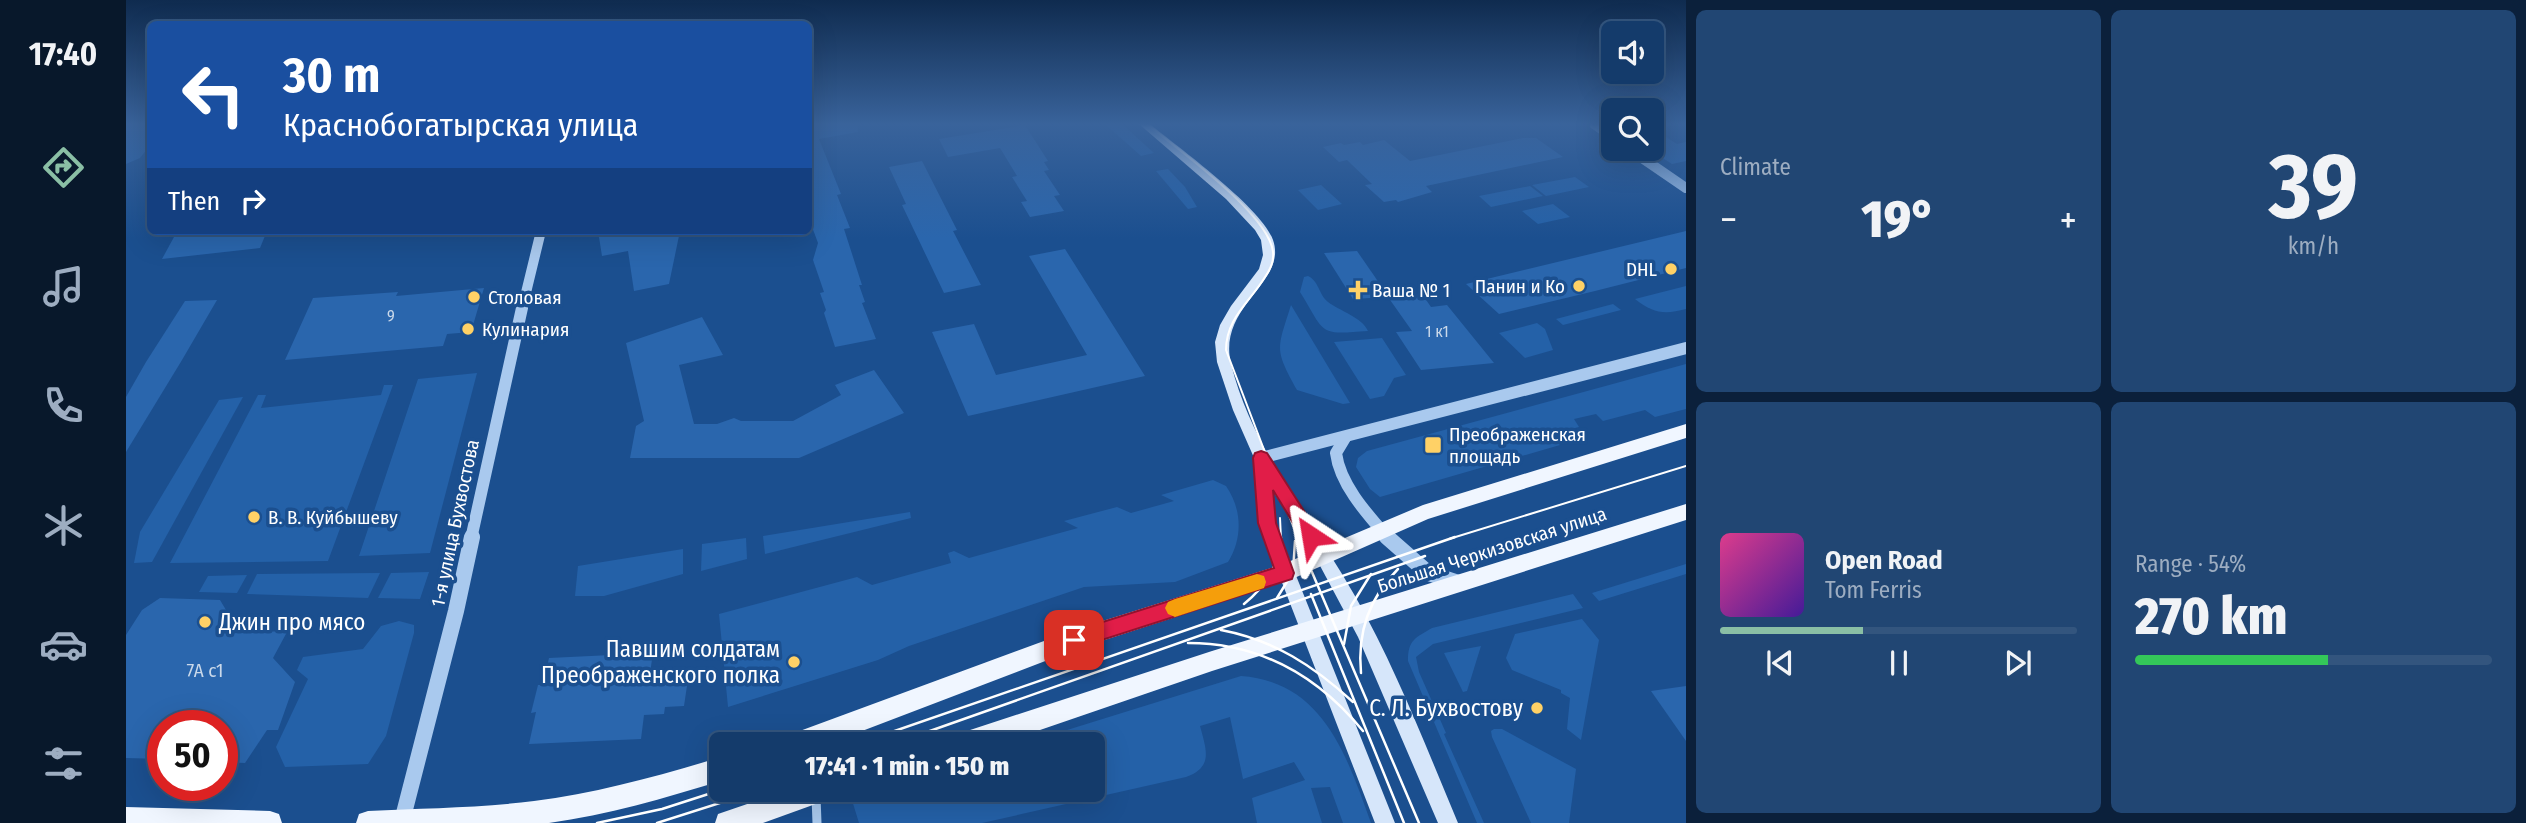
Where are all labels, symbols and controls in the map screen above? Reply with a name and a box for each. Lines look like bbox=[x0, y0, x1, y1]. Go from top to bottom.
map controls bbox=[1601, 21, 1664, 161]
button: sound bbox=[1601, 21, 1664, 84]
text: 17:40 bbox=[29, 35, 97, 73]
text: 30 m bbox=[283, 46, 381, 105]
icon: left bbox=[168, 49, 259, 140]
button: search bbox=[1601, 98, 1664, 161]
text: Краснобогатырская улица bbox=[283, 106, 639, 144]
text: 39 bbox=[2269, 132, 2358, 241]
icon: directions bbox=[39, 143, 88, 192]
text: Climate bbox=[1720, 153, 1791, 181]
icon: right bbox=[234, 182, 272, 220]
text: Then bbox=[168, 186, 220, 217]
text: 19° bbox=[1861, 188, 1936, 251]
text: − bbox=[1720, 197, 1737, 243]
text: + bbox=[2060, 197, 2077, 243]
text: km/h bbox=[2288, 232, 2339, 260]
place label: DHL bbox=[1626, 258, 1658, 281]
marker: DHL bbox=[1663, 261, 1679, 277]
icon: music bbox=[39, 262, 88, 311]
place label: Панин и Ко bbox=[1475, 275, 1565, 298]
marker: Панин и Ко bbox=[1571, 278, 1587, 294]
place label: Ваша № 1 bbox=[1372, 279, 1450, 302]
marker: Ваша № 1 bbox=[1350, 282, 1366, 298]
place label: Столовая bbox=[488, 286, 562, 309]
marker: Столовая bbox=[466, 289, 482, 305]
house number: 9 bbox=[387, 306, 395, 325]
place label: Кулинария bbox=[482, 318, 569, 341]
marker: Кулинария bbox=[460, 321, 476, 337]
house number: 1 к1 bbox=[1425, 322, 1449, 341]
icon: phone bbox=[39, 381, 88, 430]
place label: Преображенская площадь bbox=[1449, 423, 1586, 468]
marker: Преображенская площадь bbox=[1423, 435, 1443, 455]
street label: 1-я улица Бухвостова bbox=[426, 437, 484, 609]
position arrow bbox=[1274, 499, 1348, 573]
icon: climate bbox=[39, 501, 88, 550]
street label: Большая Черкизовская улица bbox=[1375, 502, 1609, 598]
place label: В. В. Куйбышеву bbox=[268, 506, 398, 529]
marker: В. В. Куйбышеву bbox=[246, 509, 262, 525]
text: Open Road bbox=[1825, 545, 1943, 576]
text: Range · 54% bbox=[2135, 550, 2246, 578]
text: Tom Ferris bbox=[1825, 576, 1922, 604]
text: 270 km bbox=[2135, 585, 2287, 648]
place label: Джин про мясо bbox=[218, 608, 365, 636]
pin bbox=[1044, 610, 1104, 670]
marker: Джин про мясо bbox=[197, 614, 213, 630]
icon: car bbox=[39, 620, 88, 669]
icon: arrive bbox=[1055, 621, 1093, 659]
place label: Павшим солдатам Преображенского полка bbox=[541, 635, 780, 689]
icon: previous bbox=[1761, 644, 1799, 682]
icon: pause bbox=[1880, 644, 1918, 682]
icon: next bbox=[1999, 644, 2037, 682]
marker: Павшим солдатам Преображенского полка bbox=[786, 654, 802, 670]
house number: 7А с1 bbox=[187, 659, 223, 682]
place label: С. Л. Бухвостову bbox=[1369, 694, 1524, 722]
marker: С. Л. Бухвостову bbox=[1529, 700, 1545, 716]
speed limit sign: 50 bbox=[147, 710, 238, 801]
icon: filters bbox=[39, 739, 88, 788]
text: 17:41 · 1 min · 150 m bbox=[805, 751, 1009, 782]

